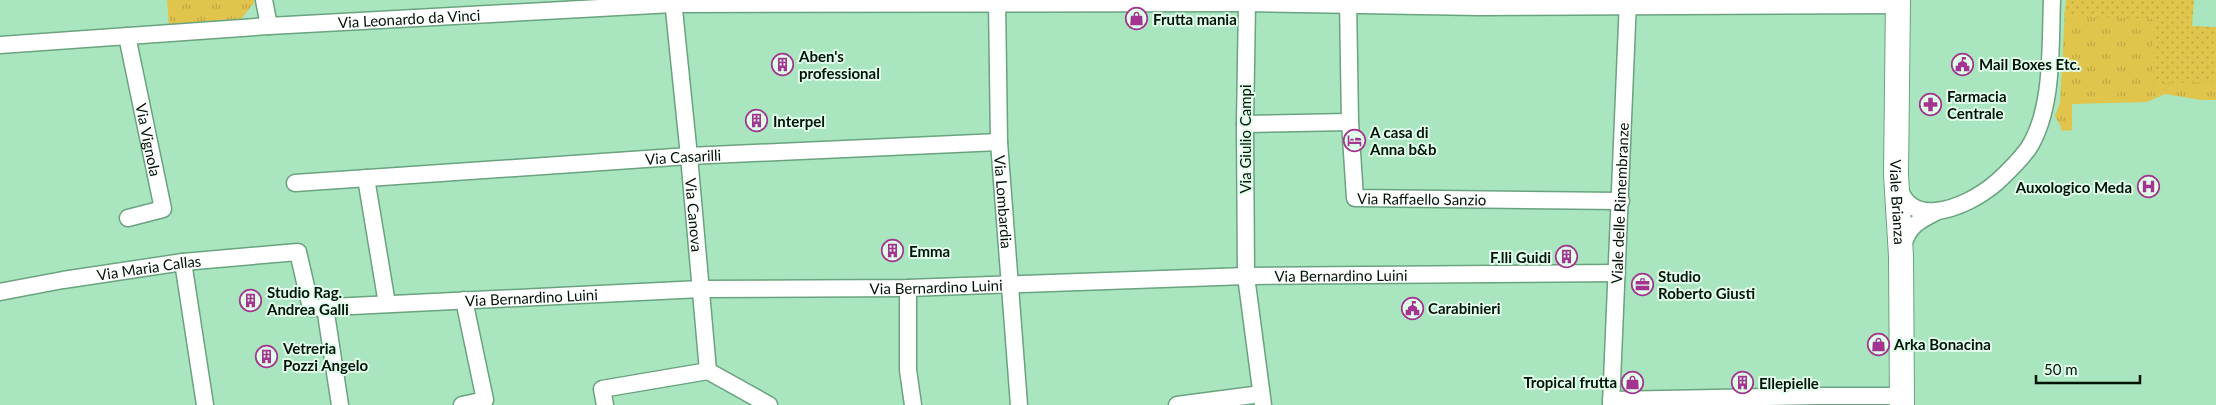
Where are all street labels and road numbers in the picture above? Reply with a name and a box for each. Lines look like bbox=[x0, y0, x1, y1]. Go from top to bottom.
street label: Via Leonardo da Vinci bbox=[337, 6, 481, 31]
street label: Via Giulio Campi bbox=[1236, 84, 1254, 194]
street label: Via Vignola bbox=[132, 102, 165, 178]
street label: Viale delle Rimembranze bbox=[1607, 122, 1632, 284]
street label: Via Casarilli bbox=[644, 146, 722, 168]
street label: Via Lombardia bbox=[991, 154, 1016, 249]
street label: Viale Brianza bbox=[1887, 159, 1909, 245]
street label: Via Canova bbox=[682, 177, 706, 253]
street label: Via Raffaello Sanzio bbox=[1357, 189, 1487, 208]
street label: Via Maria Callas bbox=[96, 251, 202, 284]
street label: Via Bernardino Luini bbox=[1274, 266, 1408, 285]
street label: Via Bernardino Luini bbox=[870, 276, 1003, 297]
street label: Via Bernardino Luini bbox=[464, 285, 598, 309]

